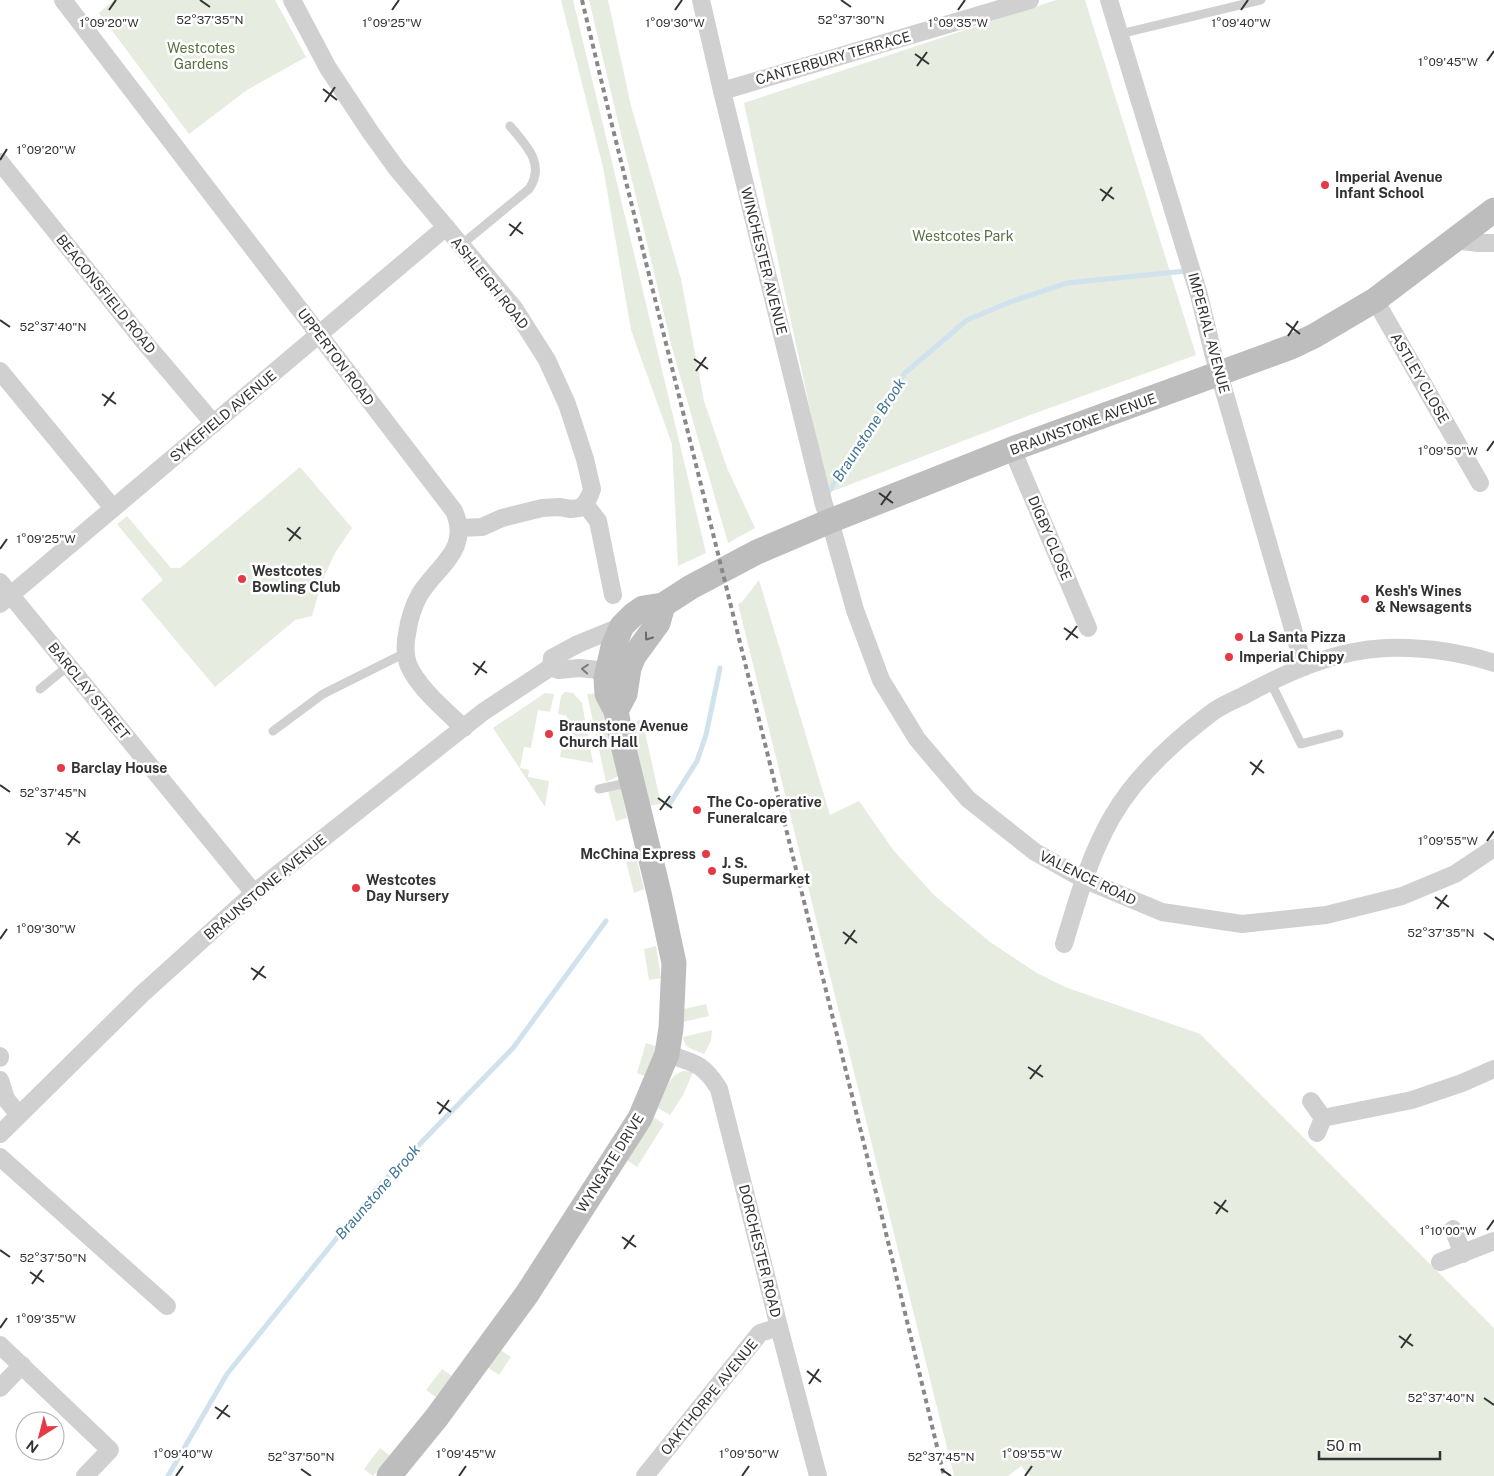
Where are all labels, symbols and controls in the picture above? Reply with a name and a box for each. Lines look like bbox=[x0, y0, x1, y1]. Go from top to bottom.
text: 52°37'35"N bbox=[176, 13, 244, 27]
text: 52°37'30"N bbox=[818, 13, 884, 27]
text: 1°09'20"W bbox=[79, 16, 139, 30]
text: 1°09'25"W bbox=[362, 16, 422, 30]
text: 1°09'30"W bbox=[645, 16, 705, 30]
text: 1°09'35"W bbox=[928, 16, 989, 30]
text: 1°09'40"W bbox=[1211, 16, 1271, 30]
street label: CANTERBURY TERRACE bbox=[754, 28, 912, 88]
park label: Westcotes Gardens bbox=[167, 40, 235, 72]
text: 1°09'45"W bbox=[1418, 55, 1478, 69]
text: 1°09'20"W bbox=[16, 143, 76, 157]
place label: Imperial Avenue Infant School bbox=[1335, 169, 1443, 201]
marker: Imperial Avenue Infant School bbox=[1319, 179, 1331, 191]
street label: WINCHESTER AVENUE bbox=[738, 186, 790, 336]
park label: Westcotes Park bbox=[912, 228, 1014, 244]
street label: BEACONSFIELD ROAD bbox=[53, 231, 159, 357]
street label: ASHLEIGH ROAD bbox=[448, 234, 532, 332]
street label: IMPERIAL AVENUE bbox=[1185, 271, 1233, 395]
street label: UPPERTON ROAD bbox=[294, 305, 378, 409]
text: 52°37'40"N bbox=[20, 320, 86, 334]
street label: ASTLEY CLOSE bbox=[1388, 330, 1452, 426]
street label: SYKEFIELD AVENUE bbox=[167, 367, 279, 465]
water label: Braunstone Brook bbox=[829, 374, 909, 485]
street label: BRAUNSTONE AVENUE bbox=[1008, 390, 1158, 458]
text: 1°09'50"W bbox=[1418, 444, 1478, 458]
street label: DIGBY CLOSE bbox=[1025, 493, 1075, 583]
text: 1°09'25"W bbox=[16, 532, 76, 546]
place label: Westcotes Bowling Club bbox=[252, 563, 341, 595]
marker: Westcotes Bowling Club bbox=[236, 573, 248, 585]
place label: Kesh's Wines & Newsagents bbox=[1375, 583, 1472, 615]
marker: Kesh's Wines & Newsagents bbox=[1359, 593, 1371, 605]
place label: La Santa Pizza bbox=[1249, 629, 1346, 645]
one-way arrow bbox=[645, 631, 654, 641]
marker: La Santa Pizza bbox=[1233, 631, 1245, 643]
street label: BARCLAY STREET bbox=[45, 639, 133, 743]
place label: Imperial Chippy bbox=[1239, 649, 1345, 665]
marker: Imperial Chippy bbox=[1223, 651, 1235, 663]
one-way arrow bbox=[581, 663, 589, 674]
place label: Braunstone Avenue Church Hall bbox=[559, 718, 688, 750]
marker: Braunstone Avenue Church Hall bbox=[543, 728, 555, 740]
place label: Barclay House bbox=[71, 760, 167, 776]
marker: Barclay House bbox=[55, 762, 67, 774]
text: 52°37'45"N bbox=[19, 786, 87, 800]
place label: The Co-operative Funeralcare bbox=[707, 794, 822, 826]
marker: The Co-operative Funeralcare bbox=[691, 804, 703, 816]
street label: BRAUNSTONE AVENUE bbox=[201, 831, 329, 943]
text: 1°09'55"W bbox=[1418, 834, 1479, 848]
place label: McChina Express bbox=[580, 846, 696, 862]
marker: McChina Express bbox=[700, 848, 712, 860]
street label: VALENCE ROAD bbox=[1037, 848, 1139, 908]
place label: J. S. Supermarket bbox=[722, 855, 810, 887]
marker: J. S. Supermarket bbox=[706, 865, 718, 877]
place label: Westcotes Day Nursery bbox=[366, 872, 449, 904]
marker: Westcotes Day Nursery bbox=[350, 882, 362, 894]
text: 1°09'30"W bbox=[16, 922, 76, 936]
text: 52°37'35"N bbox=[1407, 926, 1475, 940]
street label: WYNGATE DRIVE bbox=[573, 1111, 647, 1215]
water label: Braunstone Brook bbox=[332, 1140, 424, 1243]
street label: DORCHESTER ROAD bbox=[736, 1183, 784, 1319]
text: 1°10'00"W bbox=[1420, 1224, 1477, 1238]
text: 52°37'50"N bbox=[19, 1251, 87, 1265]
text: 1°09'35"W bbox=[16, 1312, 77, 1326]
street label: OAKTHORPE AVENUE bbox=[657, 1336, 761, 1458]
text: 52°37'40"N bbox=[1408, 1391, 1474, 1405]
north arrow bbox=[15, 1411, 65, 1461]
scale bar bbox=[1319, 1428, 1440, 1460]
text: N bbox=[23, 1437, 41, 1456]
text: 50 m bbox=[1326, 1437, 1361, 1454]
text: 1°09'40"W bbox=[153, 1447, 213, 1461]
text: 1°09'45"W bbox=[436, 1447, 496, 1461]
text: 1°09'50"W bbox=[719, 1447, 779, 1461]
text: 1°09'55"W bbox=[1002, 1447, 1063, 1461]
text: 52°37'50"N bbox=[267, 1450, 335, 1464]
text: 52°37'45"N bbox=[907, 1450, 975, 1464]

